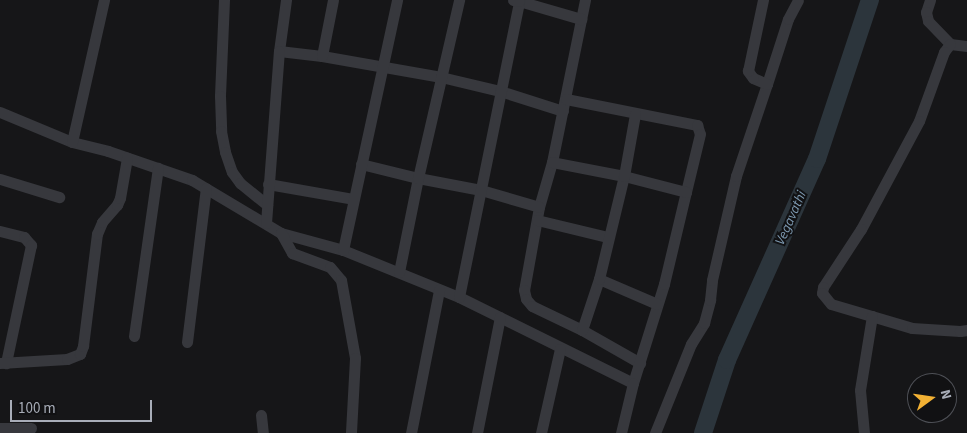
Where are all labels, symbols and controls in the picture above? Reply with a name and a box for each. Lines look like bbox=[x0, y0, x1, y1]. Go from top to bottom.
water label: Vegavathi bbox=[772, 188, 810, 248]
north arrow bbox=[907, 373, 957, 423]
text: N bbox=[935, 388, 956, 402]
scale bar bbox=[12, 390, 155, 422]
text: 100 m bbox=[18, 398, 56, 419]

